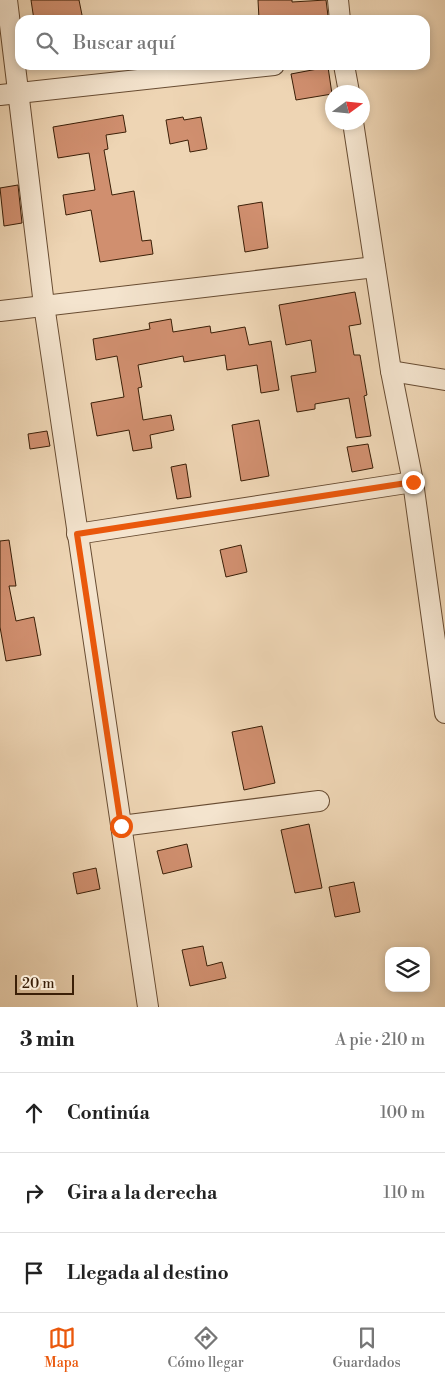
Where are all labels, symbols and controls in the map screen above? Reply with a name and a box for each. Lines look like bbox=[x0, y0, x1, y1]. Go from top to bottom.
search box bbox=[15, 15, 430, 70]
icon: search bbox=[33, 29, 61, 57]
text: Buscar aquí bbox=[73, 31, 175, 55]
north arrow bbox=[325, 85, 370, 130]
route end bbox=[402, 471, 425, 494]
route start bbox=[110, 815, 133, 838]
map controls bbox=[385, 947, 430, 992]
button: layers bbox=[385, 947, 430, 992]
scale bar bbox=[15, 972, 74, 995]
text: 20 m bbox=[22, 975, 54, 993]
text: 3 min bbox=[20, 1027, 75, 1053]
text: A pie · 210 m bbox=[335, 1030, 425, 1050]
icon: ahead bbox=[20, 1099, 48, 1127]
text: Continúa bbox=[67, 1101, 150, 1125]
text: 100 m bbox=[380, 1103, 425, 1123]
icon: right bbox=[20, 1179, 48, 1207]
text: Gira a la derecha bbox=[67, 1181, 217, 1205]
text: 110 m bbox=[383, 1183, 425, 1203]
icon: arrive bbox=[20, 1259, 48, 1287]
text: Llegada al destino bbox=[67, 1261, 229, 1285]
tab: Mapa bbox=[44, 1324, 79, 1372]
tab: Cómo llegar bbox=[168, 1324, 244, 1372]
tab: Guardados bbox=[332, 1324, 401, 1372]

